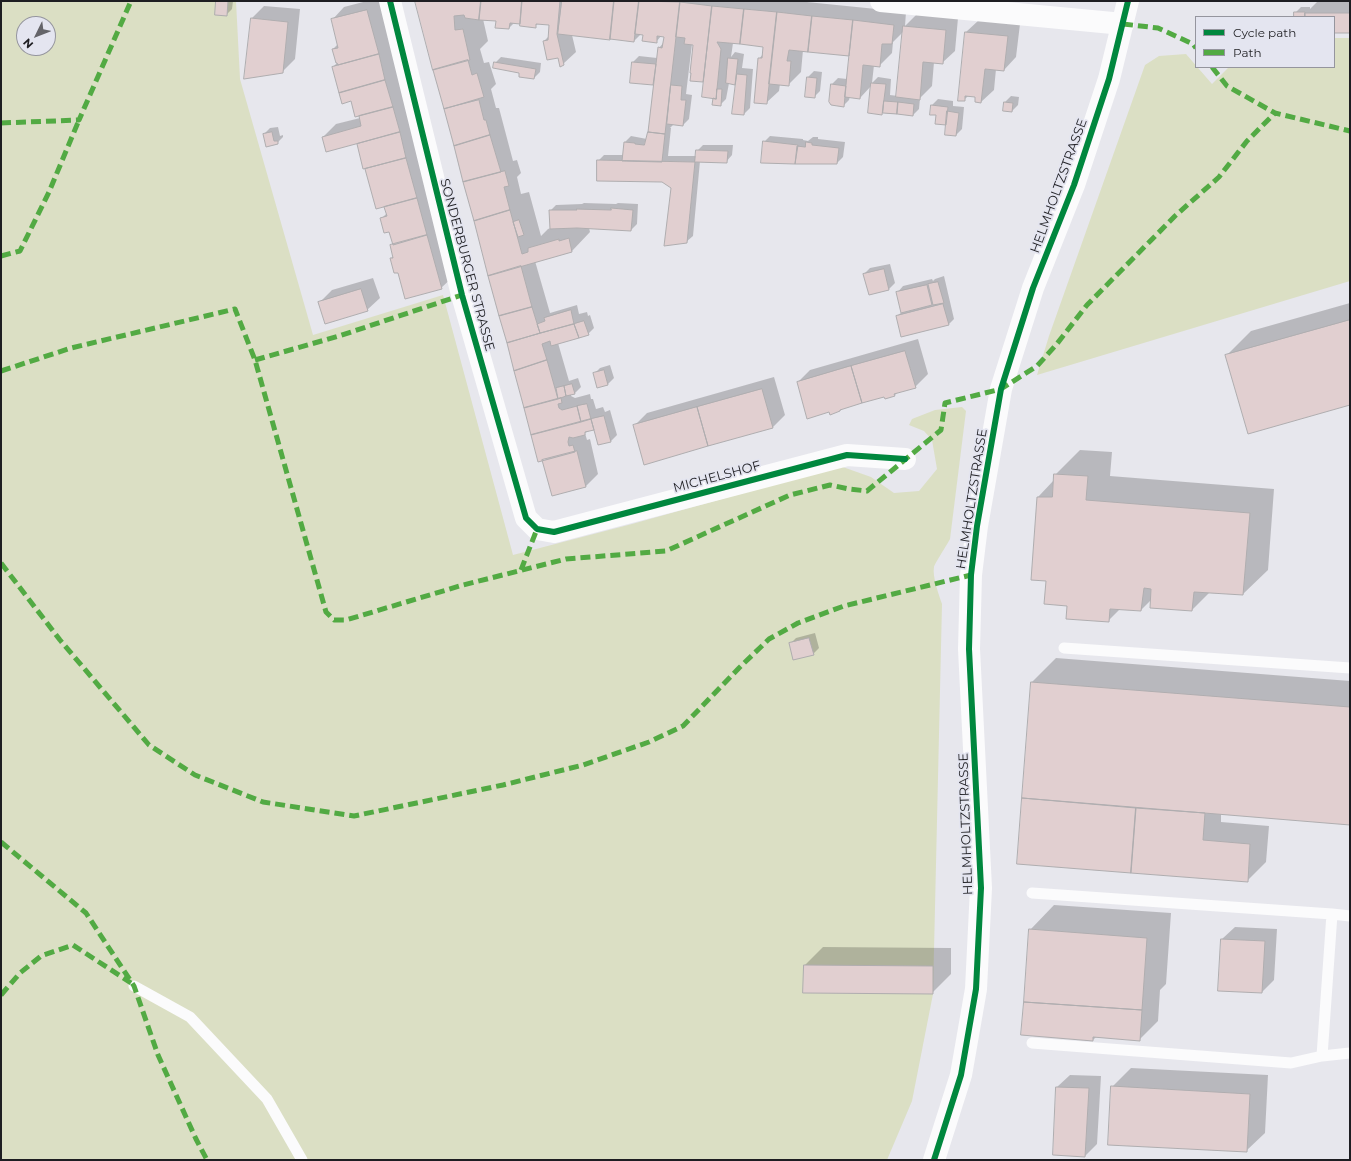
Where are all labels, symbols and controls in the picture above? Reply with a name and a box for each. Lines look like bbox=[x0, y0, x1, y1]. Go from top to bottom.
north arrow bbox=[16, 16, 56, 56]
legend bbox=[1195, 16, 1335, 68]
text: Cycle path bbox=[1233, 25, 1296, 40]
text: N bbox=[20, 35, 36, 52]
text: Path bbox=[1233, 45, 1262, 60]
street label: HELMHOLTZSTRASSE bbox=[1027, 117, 1091, 255]
street label: SONDERBURGER STRASSE bbox=[436, 177, 498, 353]
street label: HELMHOLTZSTRASSE bbox=[953, 428, 991, 570]
street label: MICHELSHOF bbox=[671, 458, 763, 496]
street label: HELMHOLTZSTRASSE bbox=[956, 753, 976, 895]

